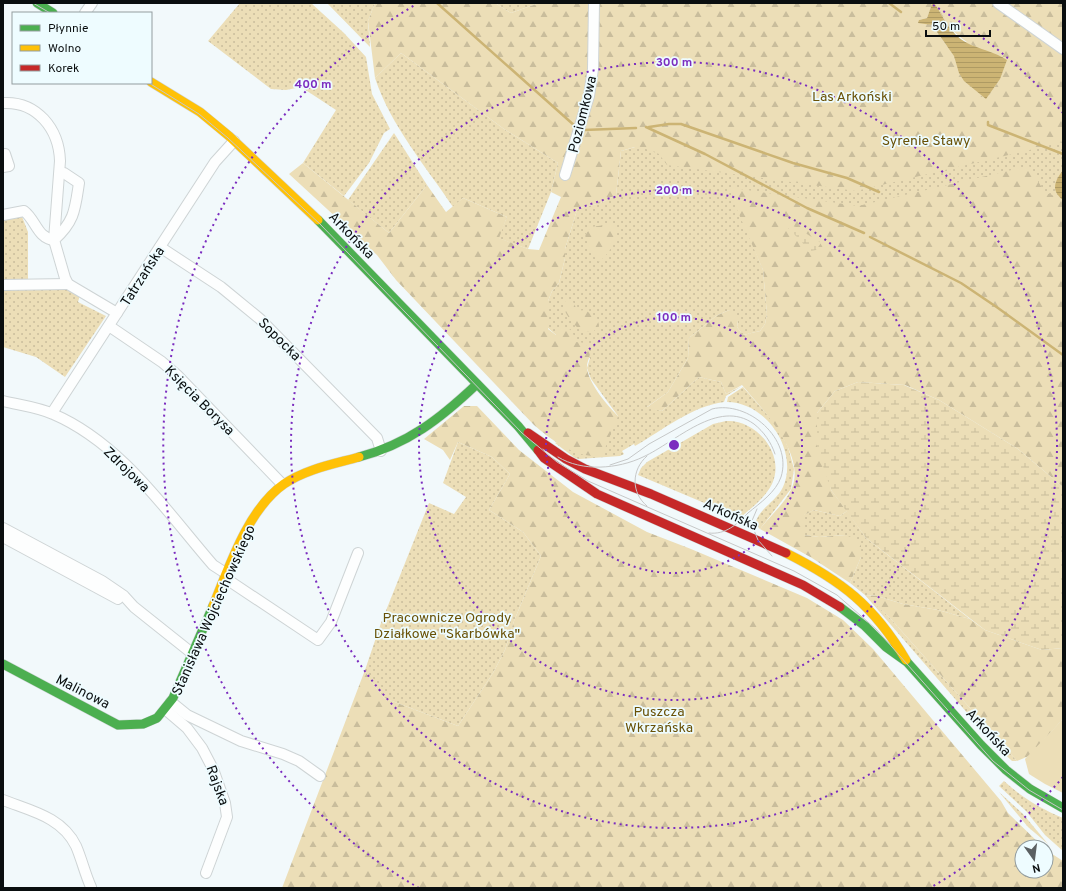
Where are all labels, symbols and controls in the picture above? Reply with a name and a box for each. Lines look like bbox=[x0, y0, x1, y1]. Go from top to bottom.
legend bbox=[12, 12, 152, 84]
scale bar bbox=[926, 12, 990, 38]
text: 50 m bbox=[932, 19, 960, 35]
text: Płynnie bbox=[48, 21, 88, 37]
text: Wolno bbox=[48, 41, 82, 57]
text: 300 m bbox=[656, 55, 692, 71]
text: Korek bbox=[48, 61, 79, 77]
street label: Poziomkowa bbox=[566, 74, 601, 155]
text: 400 m bbox=[294, 77, 332, 93]
park label: Las Arkoński bbox=[812, 89, 892, 106]
park label: Syrenie Stawy bbox=[882, 133, 970, 150]
text: 200 m bbox=[656, 183, 692, 199]
street label: Arkońska bbox=[324, 209, 377, 263]
street label: Tatrzańska bbox=[118, 244, 169, 310]
text: 100 m bbox=[657, 310, 691, 326]
street label: Sopocka bbox=[254, 315, 304, 365]
street label: Księcia Borysa bbox=[161, 363, 237, 439]
centre of rings bbox=[667, 438, 681, 452]
street label: Zdrojowa bbox=[99, 444, 153, 496]
street label: Arkońska bbox=[700, 496, 761, 535]
street label: Stanisława Wojciechowskiego bbox=[169, 523, 260, 699]
park label: Pracownicze Ogrody Działkowe "Skarbówka" bbox=[374, 610, 520, 643]
street label: Malinowa bbox=[52, 672, 112, 713]
park label: Puszcza Wkrzańska bbox=[625, 704, 693, 737]
street label: Arkońska bbox=[962, 706, 1014, 760]
street label: Rajska bbox=[202, 763, 232, 808]
north arrow bbox=[1014, 839, 1054, 879]
text: N bbox=[1031, 860, 1042, 875]

